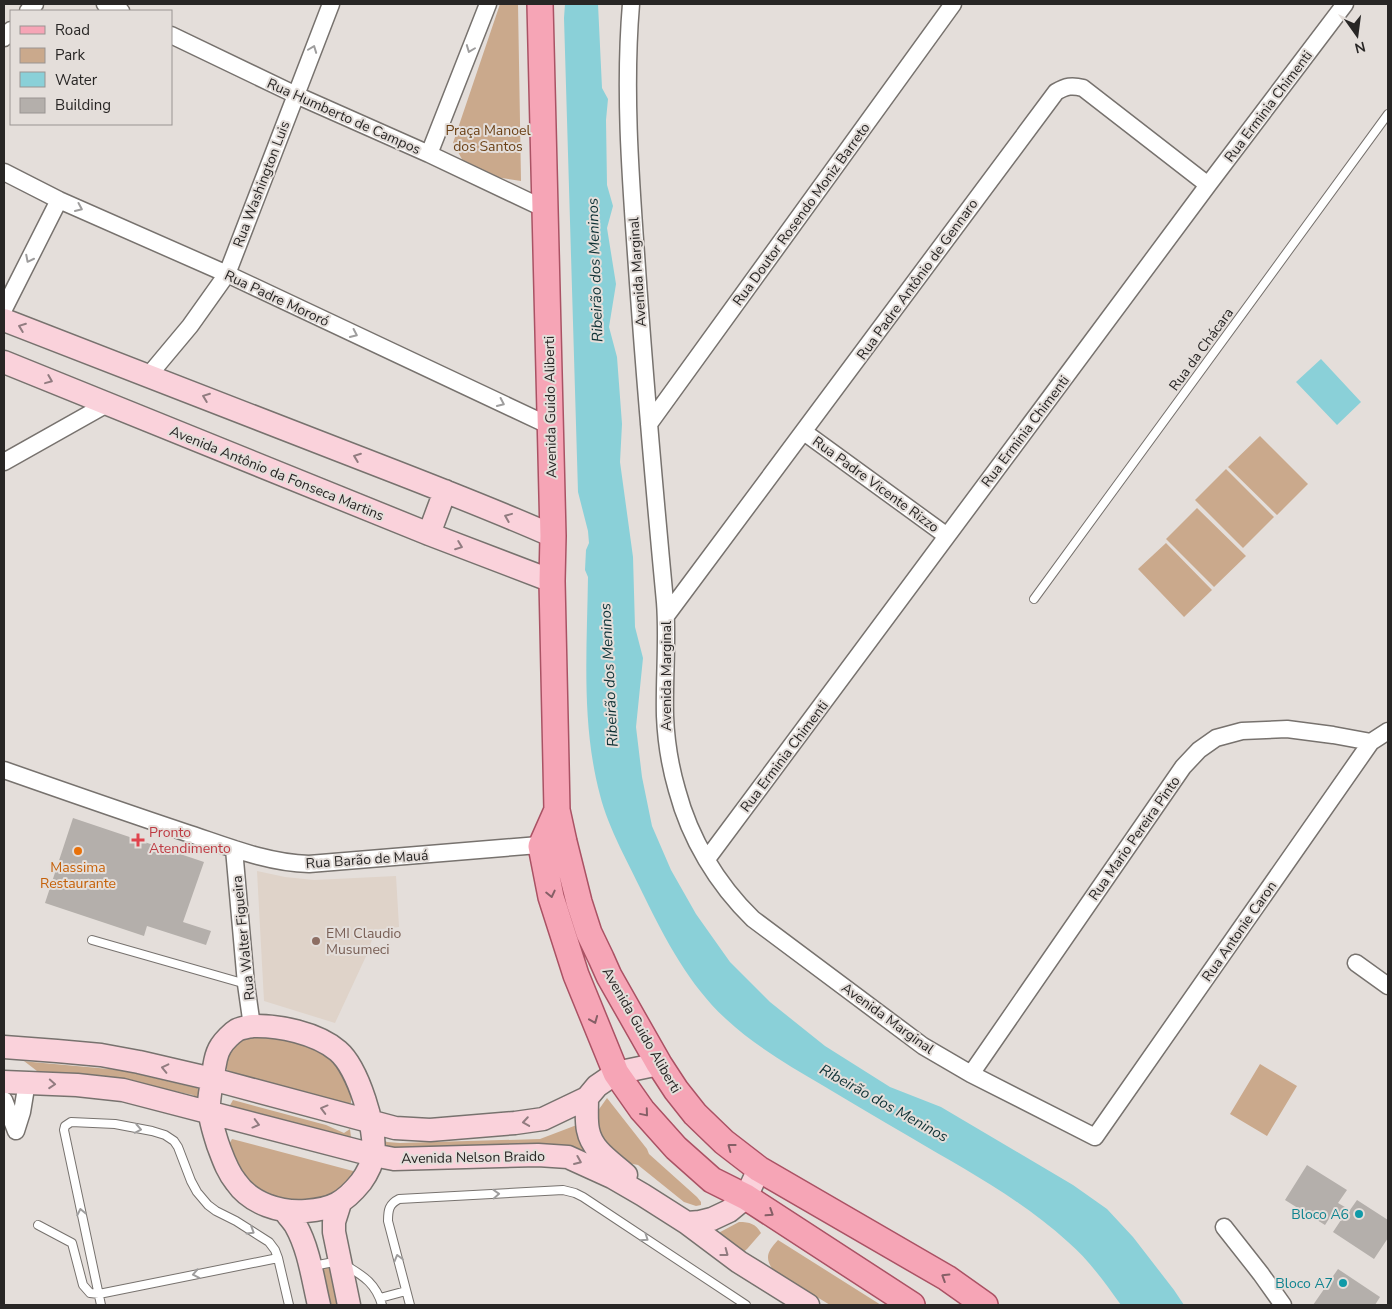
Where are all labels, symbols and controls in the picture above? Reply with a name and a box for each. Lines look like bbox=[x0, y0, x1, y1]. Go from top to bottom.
legend bbox=[10, 10, 172, 125]
north arrow bbox=[1332, 10, 1382, 60]
text: Road bbox=[55, 20, 90, 40]
text: N bbox=[1353, 37, 1367, 58]
one-way arrow bbox=[466, 44, 476, 53]
text: Park bbox=[55, 45, 85, 65]
one-way arrow bbox=[307, 46, 317, 54]
street label: Rua Erminia Chimenti bbox=[1220, 47, 1317, 166]
text: Water bbox=[55, 70, 98, 90]
street label: Rua Humberto de Campos bbox=[264, 74, 424, 159]
text: Building bbox=[55, 95, 111, 115]
street label: Rua Washington Luis bbox=[229, 118, 294, 250]
street label: Rua Doutor Rosendo Moniz Barreto bbox=[728, 119, 874, 310]
park label: Praça Manoel dos Santos bbox=[445, 121, 531, 156]
street label: Rua Padre Antônio de Gennaro bbox=[853, 195, 982, 364]
water label: Ribeirão dos Meninos bbox=[582, 198, 608, 342]
one-way arrow bbox=[74, 202, 83, 213]
street label: Avenida Marginal bbox=[624, 216, 651, 328]
one-way arrow bbox=[25, 253, 35, 262]
street label: Rua Padre Mororó bbox=[221, 266, 332, 331]
street label: Rua da Chácara bbox=[1165, 304, 1238, 395]
one-way arrow bbox=[18, 323, 26, 333]
one-way arrow bbox=[349, 328, 358, 338]
street label: Avenida Guido Aliberti bbox=[540, 336, 561, 478]
street label: Rua Erminia Chimenti bbox=[977, 372, 1074, 491]
one-way arrow bbox=[44, 374, 53, 385]
one-way arrow bbox=[202, 393, 211, 404]
one-way arrow bbox=[496, 397, 505, 407]
street label: Avenida Antônio da Fonseca Martins bbox=[167, 422, 387, 525]
street label: Rua Padre Vicente Rizzo bbox=[809, 432, 943, 537]
one-way arrow bbox=[353, 453, 362, 463]
one-way arrow bbox=[504, 513, 513, 523]
one-way arrow bbox=[454, 540, 463, 550]
water label: Ribeirão dos Meninos bbox=[595, 602, 623, 748]
street label: Avenida Marginal bbox=[657, 620, 676, 731]
street label: Rua Erminia Chimenti bbox=[736, 697, 833, 816]
street label: Rua Mario Pereira Pinto bbox=[1084, 772, 1185, 904]
place label: Pronto Atendimento bbox=[149, 823, 231, 858]
marker: Pronto Atendimento bbox=[131, 833, 145, 847]
marker: Massima Restaurante bbox=[72, 845, 84, 857]
street label: Rua Barão de Mauá bbox=[305, 846, 429, 873]
place label: Massima Restaurante bbox=[40, 858, 116, 893]
street label: Rua Walter Figueira bbox=[228, 875, 259, 1001]
street label: Rua Antonie Caron bbox=[1198, 877, 1281, 985]
one-way arrow bbox=[545, 889, 556, 898]
place label: EMI Claudio Musumeci bbox=[326, 924, 402, 959]
marker: EMI Claudio Musumeci bbox=[310, 935, 322, 947]
street label: Avenida Guido Aliberti bbox=[598, 964, 685, 1097]
street label: Avenida Marginal bbox=[838, 978, 938, 1059]
one-way arrow bbox=[588, 1015, 598, 1024]
water label: Ribeirão dos Meninos bbox=[816, 1059, 952, 1147]
one-way arrow bbox=[160, 1063, 169, 1074]
one-way arrow bbox=[49, 1078, 57, 1089]
one-way arrow bbox=[319, 1104, 328, 1115]
one-way arrow bbox=[639, 1107, 647, 1116]
one-way arrow bbox=[521, 1116, 530, 1126]
one-way arrow bbox=[252, 1119, 260, 1129]
one-way arrow bbox=[133, 1123, 142, 1133]
one-way arrow bbox=[728, 1144, 737, 1153]
street label: Avenida Nelson Braido bbox=[401, 1147, 545, 1168]
one-way arrow bbox=[573, 1155, 582, 1166]
one-way arrow bbox=[492, 1188, 500, 1199]
place label: Bloco A6 bbox=[1291, 1205, 1349, 1224]
one-way arrow bbox=[77, 1207, 87, 1216]
one-way arrow bbox=[765, 1207, 774, 1217]
marker: Bloco A6 bbox=[1353, 1208, 1365, 1220]
one-way arrow bbox=[246, 1225, 255, 1234]
one-way arrow bbox=[639, 1232, 648, 1241]
one-way arrow bbox=[719, 1247, 728, 1255]
one-way arrow bbox=[393, 1255, 403, 1263]
one-way arrow bbox=[192, 1268, 201, 1279]
one-way arrow bbox=[941, 1273, 950, 1283]
place label: Bloco A7 bbox=[1275, 1274, 1333, 1293]
marker: Bloco A7 bbox=[1337, 1277, 1349, 1289]

